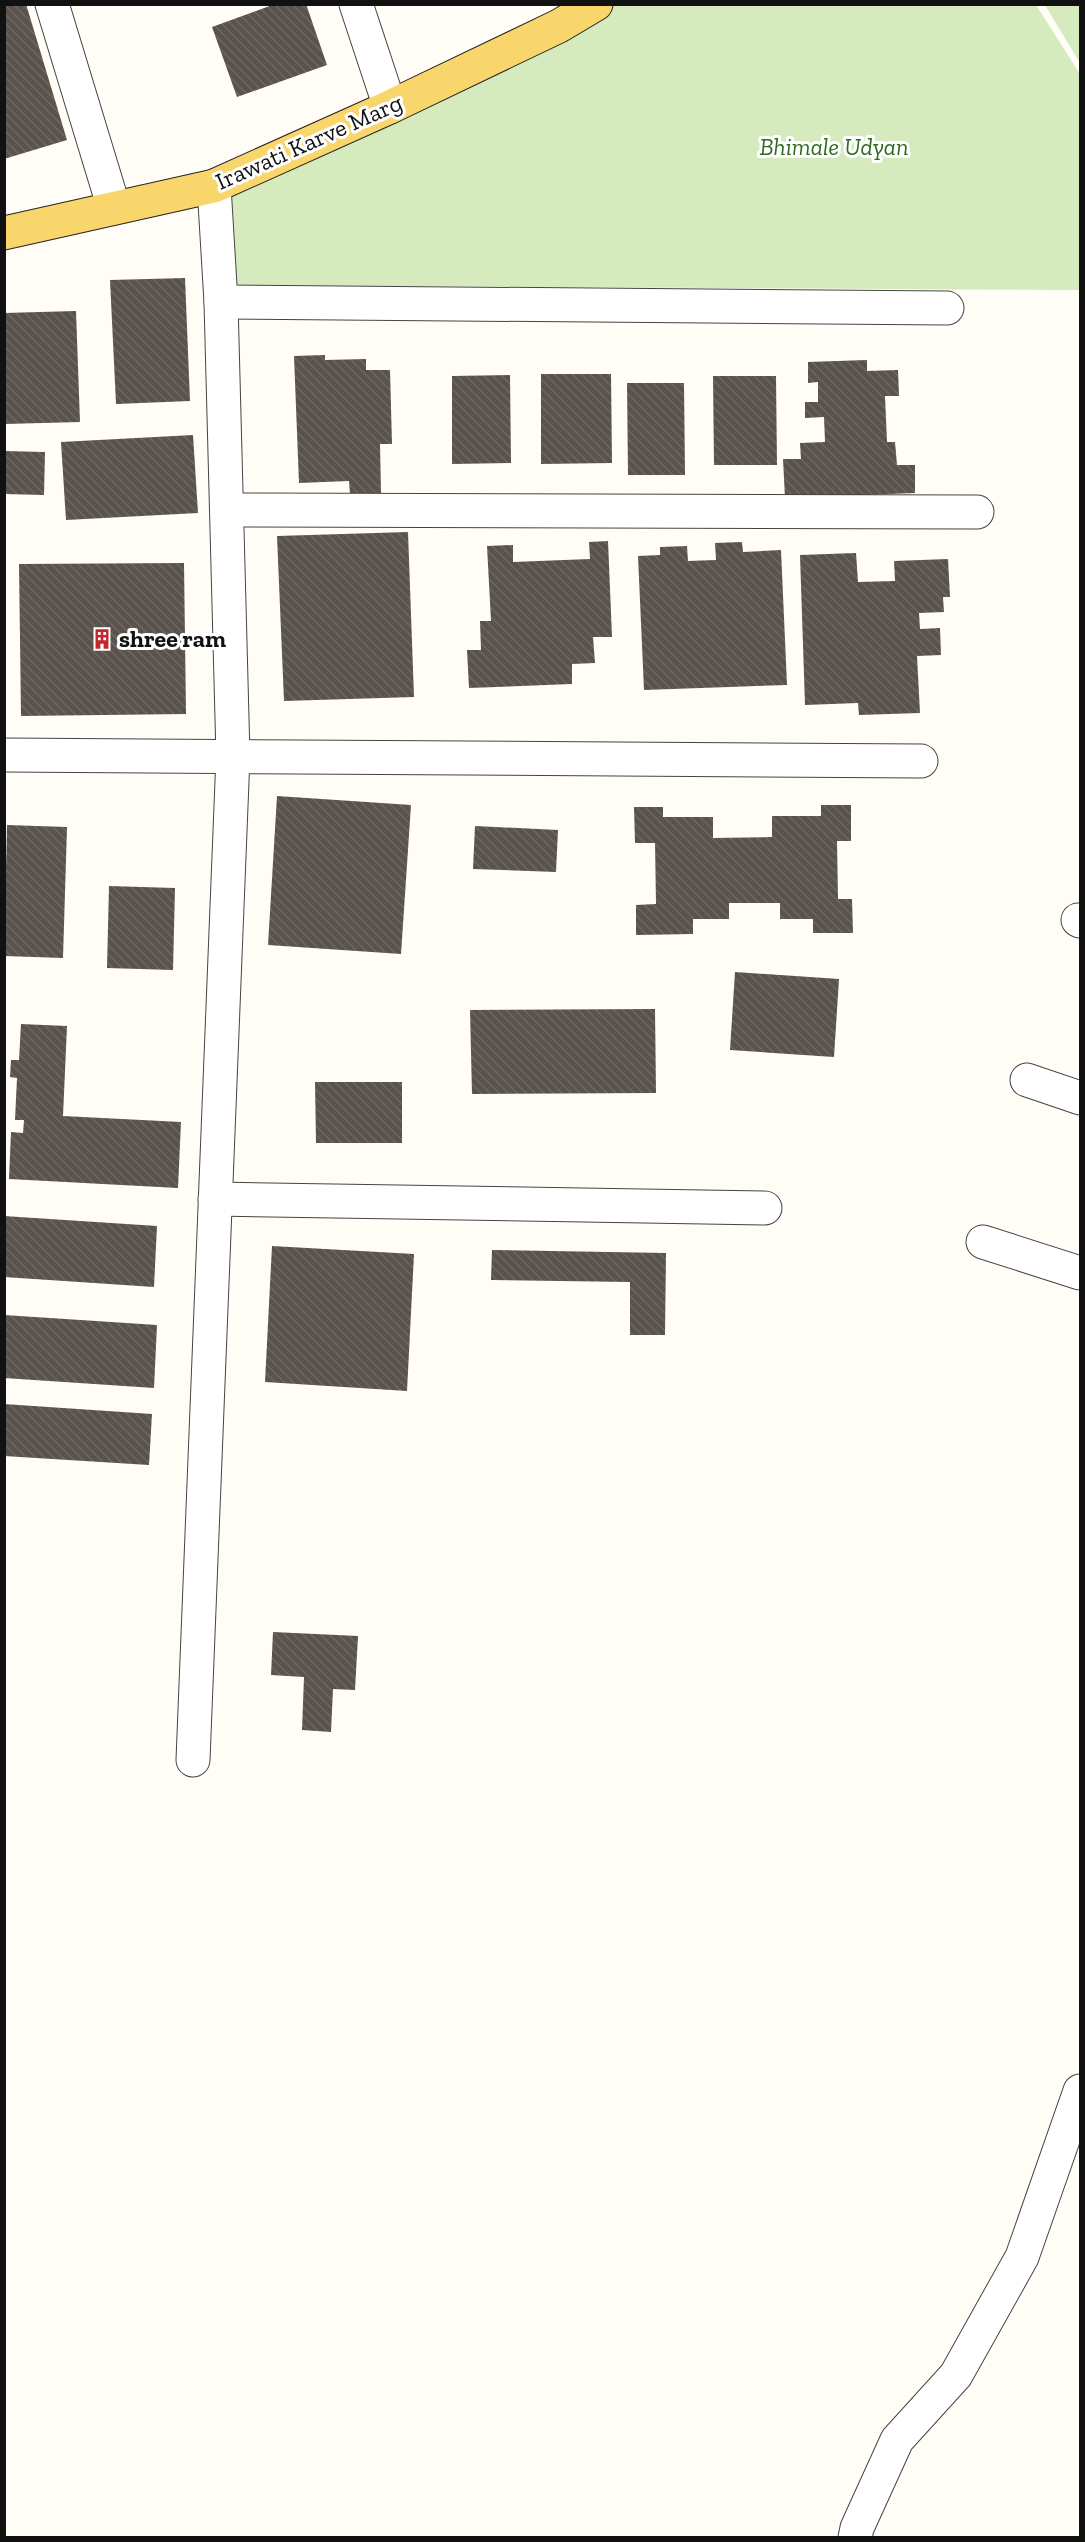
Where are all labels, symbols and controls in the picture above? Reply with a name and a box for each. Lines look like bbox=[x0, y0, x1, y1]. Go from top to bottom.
street label: Irawati Karve Marg bbox=[211, 87, 407, 196]
park label: Bhimale Udyan bbox=[759, 132, 909, 161]
place label: shree ram bbox=[119, 624, 226, 653]
building icon: shree ram bbox=[90, 627, 114, 651]

